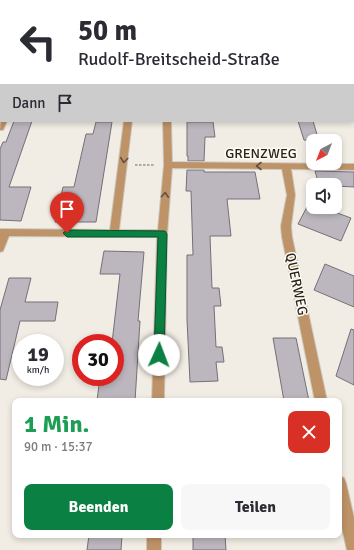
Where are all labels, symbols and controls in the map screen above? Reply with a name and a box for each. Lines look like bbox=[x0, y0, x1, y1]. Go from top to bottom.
text: 50 m bbox=[78, 14, 137, 48]
icon: left bbox=[12, 16, 64, 68]
text: Rudolf-Breitscheid-Straße bbox=[78, 48, 280, 70]
icon: arrive bbox=[54, 92, 76, 114]
text: Dann bbox=[12, 94, 46, 112]
north arrow bbox=[306, 134, 342, 170]
map controls bbox=[306, 134, 342, 214]
street label: GRENZWEG bbox=[225, 145, 297, 162]
one-way arrow bbox=[119, 157, 128, 163]
one-way arrow bbox=[256, 162, 262, 170]
button: sound bbox=[306, 178, 342, 214]
pin bbox=[50, 192, 84, 233]
one-way arrow bbox=[161, 192, 170, 198]
icon: arrive bbox=[56, 198, 78, 220]
street label: QUERWEG bbox=[282, 251, 311, 317]
speed limit sign: 30 bbox=[72, 334, 124, 386]
position arrow bbox=[138, 334, 180, 376]
text: 19 bbox=[27, 342, 49, 367]
text: km/h bbox=[27, 364, 49, 376]
text: 1 Min. bbox=[24, 409, 89, 439]
button: close bbox=[288, 411, 330, 453]
text: 90 m · 15:37 bbox=[24, 439, 93, 455]
button: Beenden bbox=[24, 484, 173, 530]
button: Teilen bbox=[181, 484, 330, 530]

